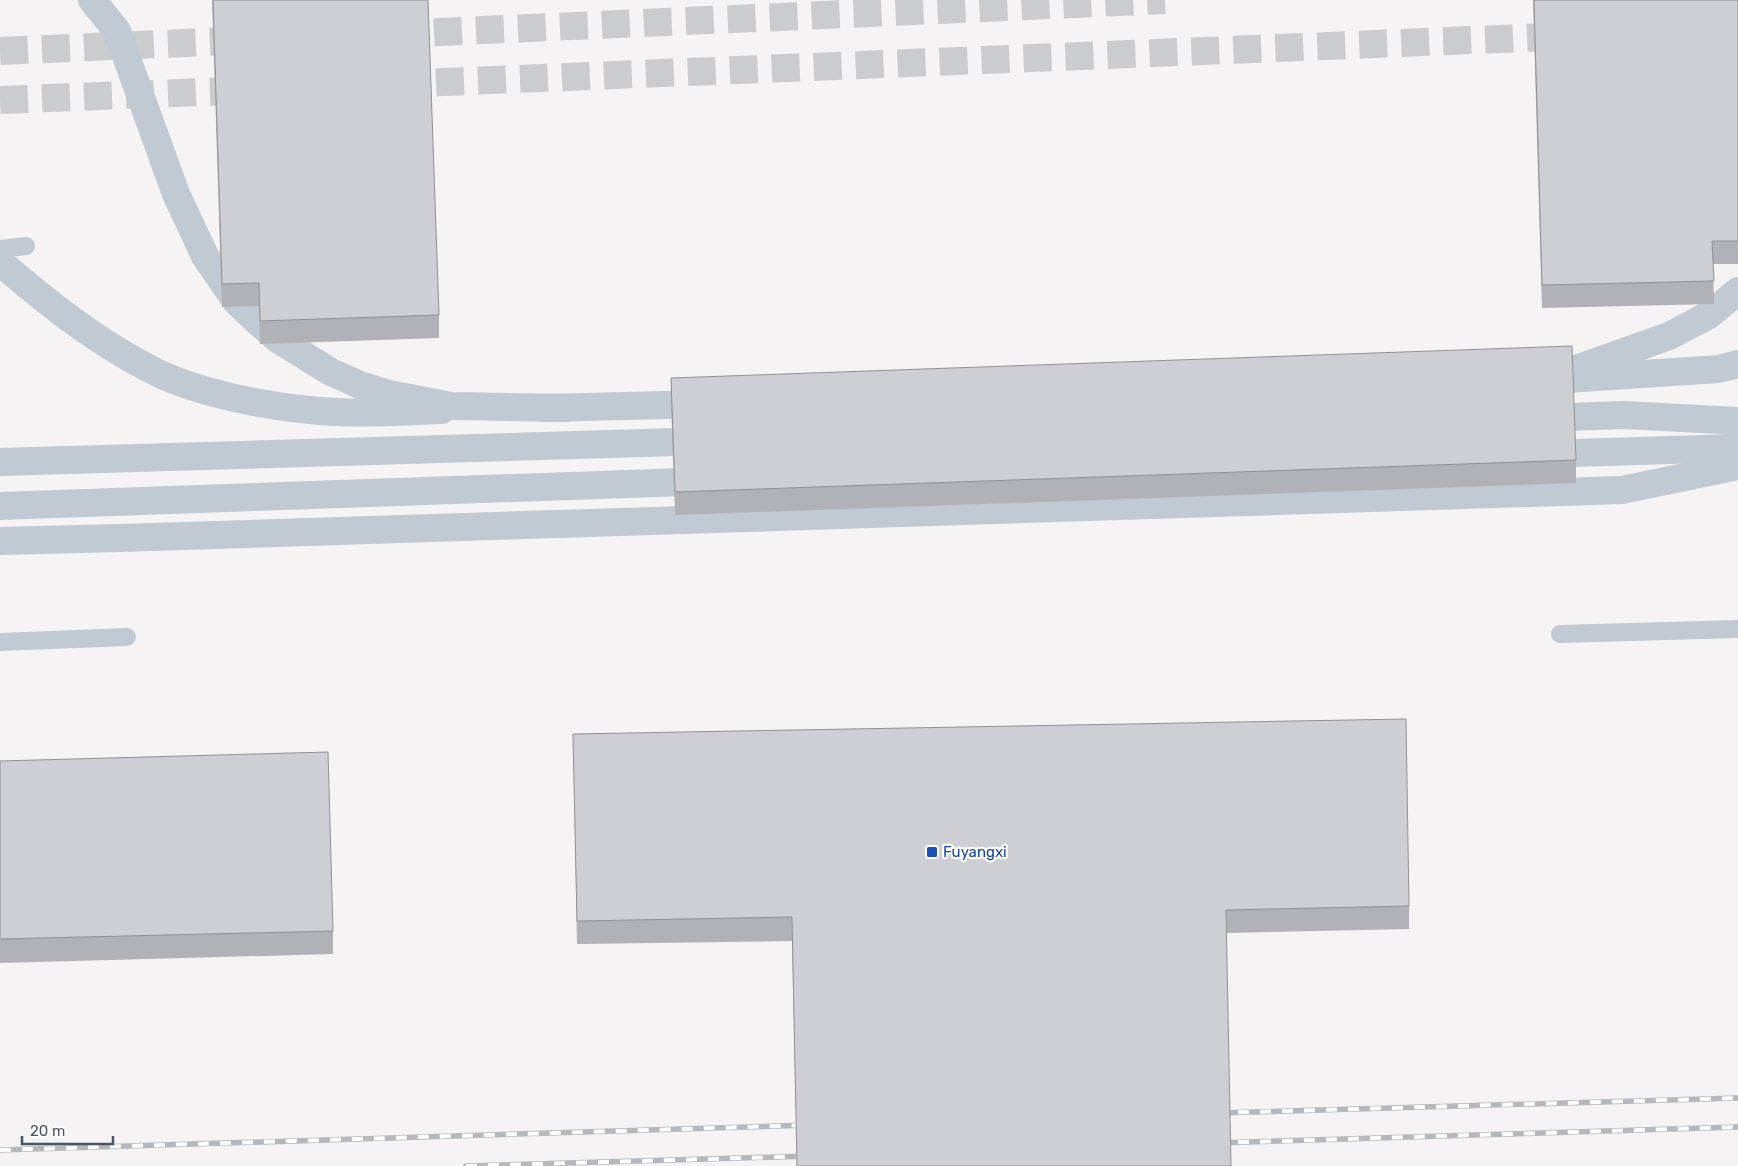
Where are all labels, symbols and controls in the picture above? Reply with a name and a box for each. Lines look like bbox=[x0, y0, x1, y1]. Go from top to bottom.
place label: Fuyangxi bbox=[943, 843, 1007, 861]
marker: Fuyangxi bbox=[925, 845, 939, 859]
scale bar bbox=[22, 1114, 114, 1146]
text: 20 m bbox=[30, 1122, 65, 1140]

